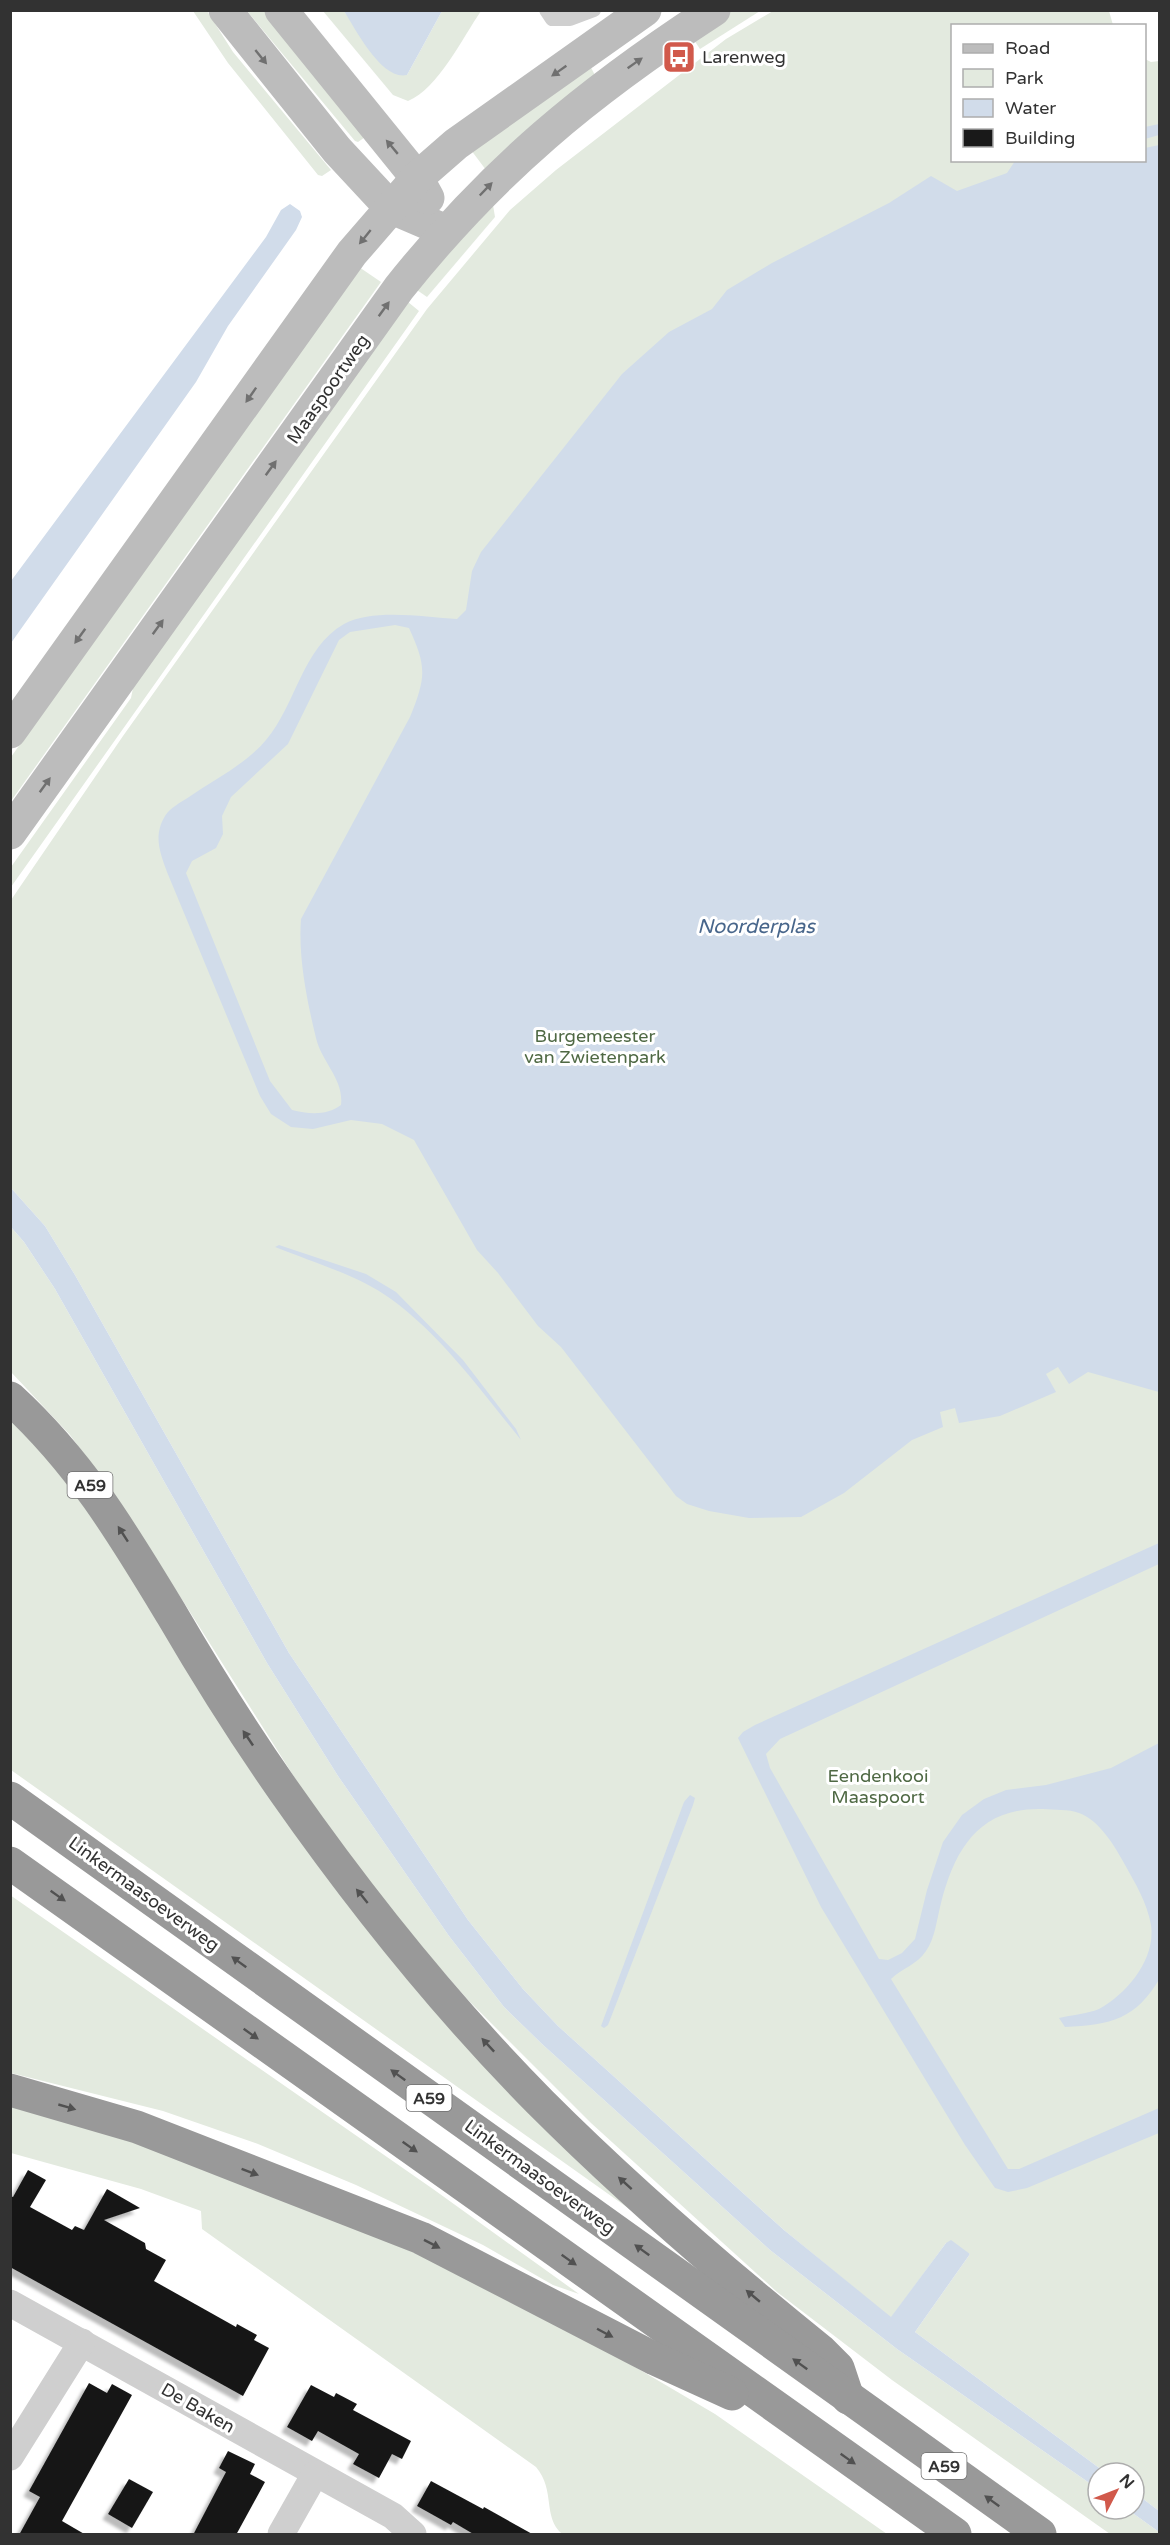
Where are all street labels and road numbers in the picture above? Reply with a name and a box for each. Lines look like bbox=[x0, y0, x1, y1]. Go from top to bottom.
street label: Maaspoortweg bbox=[282, 330, 374, 448]
road number: A59 bbox=[68, 1472, 112, 1498]
street label: Linkermaasoeverweg bbox=[64, 1832, 224, 1956]
road number: A59 bbox=[406, 2085, 452, 2111]
street label: Linkermaasoeverweg bbox=[460, 2115, 620, 2239]
street label: De Baken bbox=[157, 2378, 239, 2438]
road number: A59 bbox=[922, 2453, 966, 2479]

